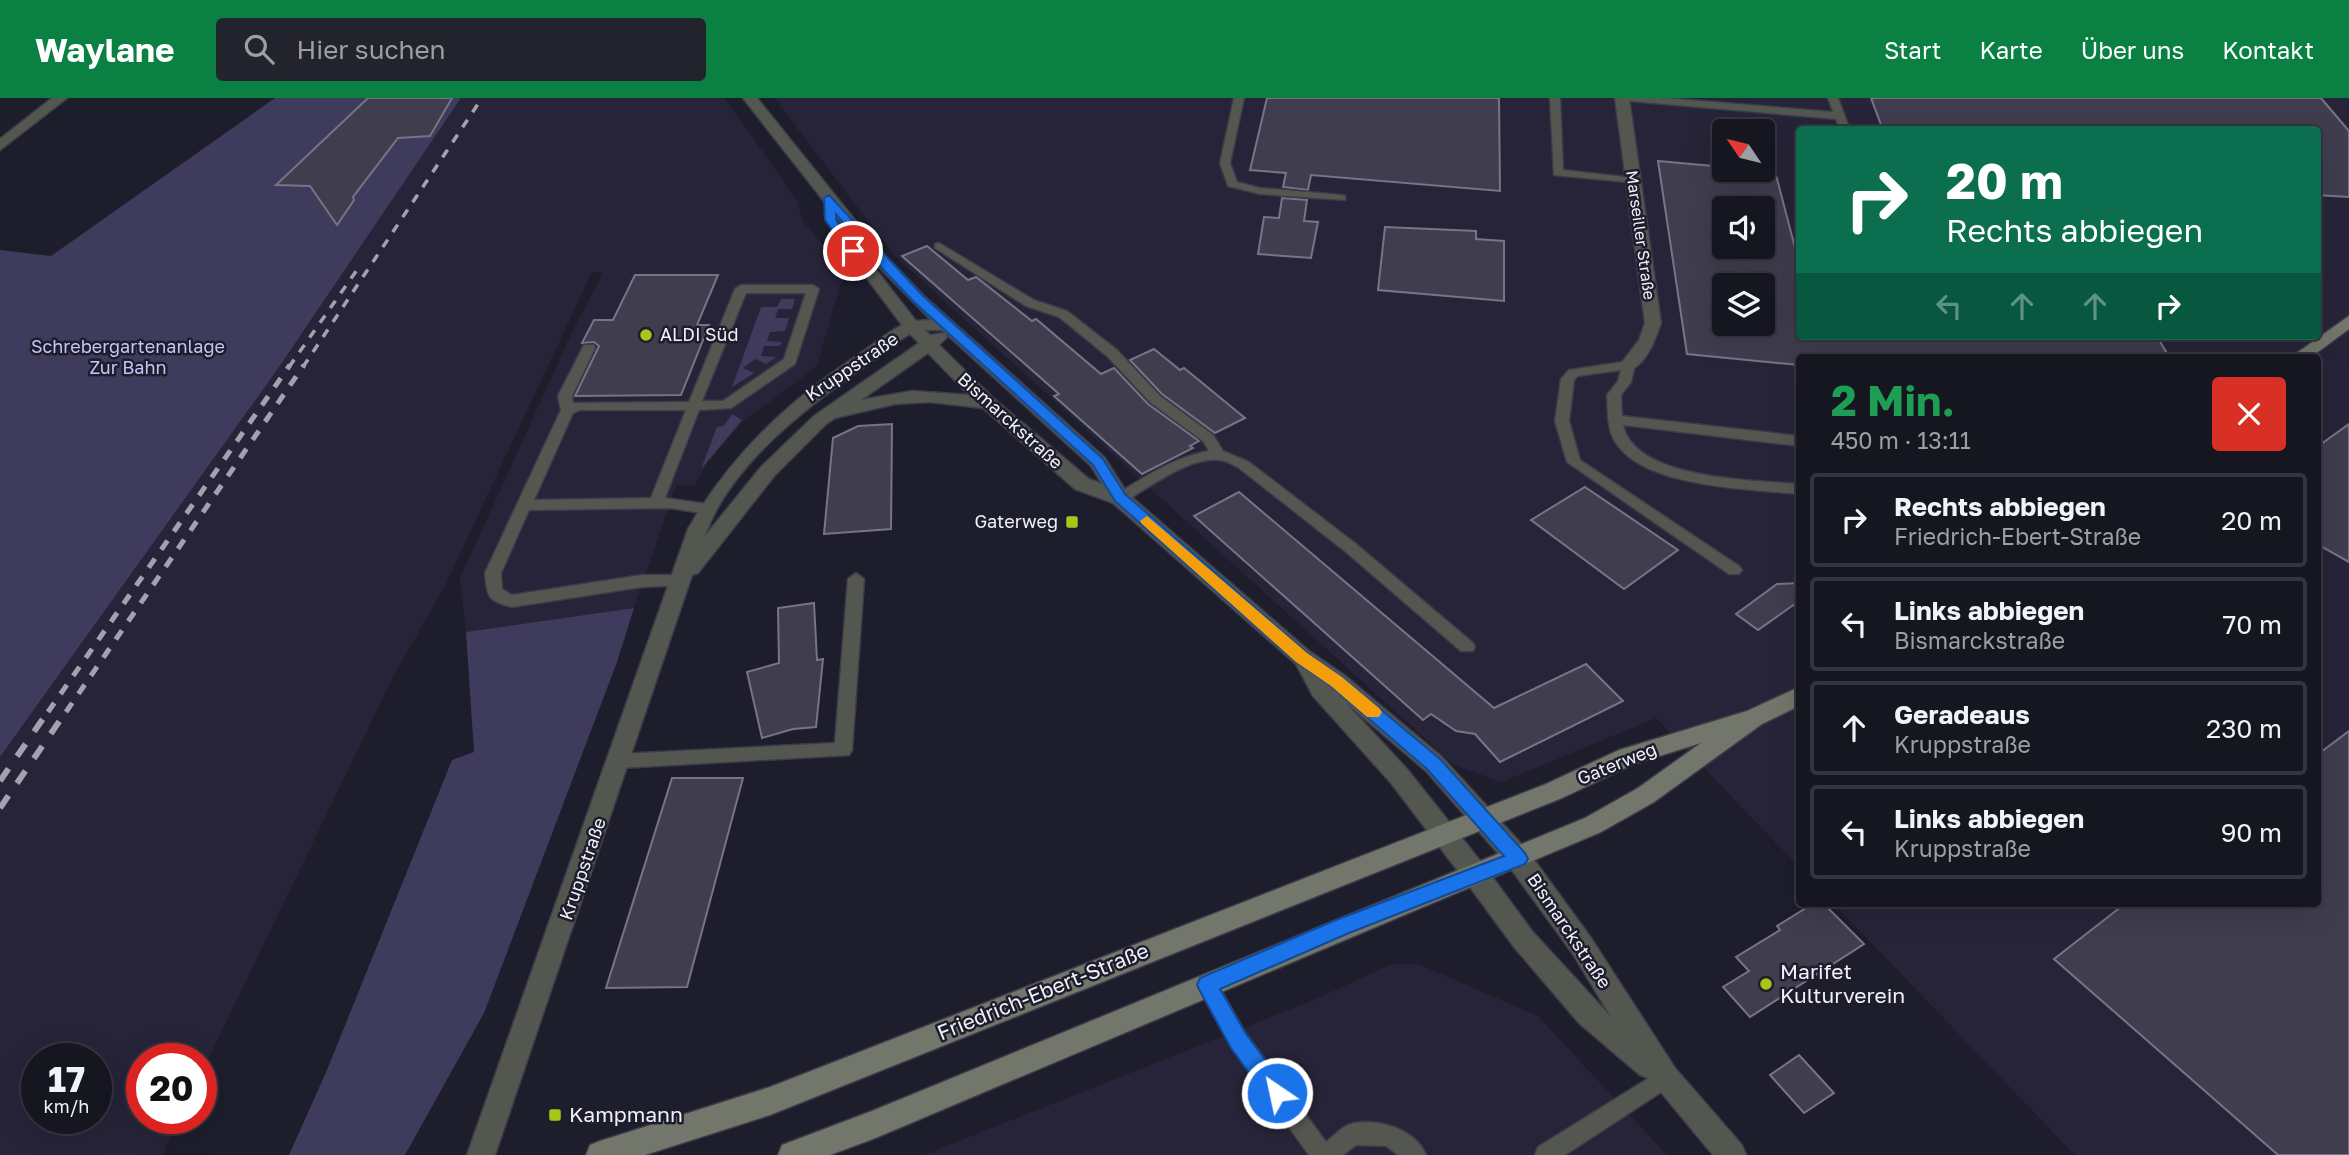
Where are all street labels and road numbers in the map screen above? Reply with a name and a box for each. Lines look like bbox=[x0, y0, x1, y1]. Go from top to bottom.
street label: Marseiller Straße bbox=[1622, 169, 1660, 301]
street label: Kruppstraße bbox=[801, 327, 902, 405]
street label: Bismarckstraße bbox=[954, 367, 1068, 473]
street label: Gaterweg bbox=[1574, 737, 1660, 789]
street label: Kruppstraße bbox=[554, 814, 610, 923]
street label: Bismarckstraße bbox=[1523, 869, 1616, 992]
street label: Friedrich-Ebert-Straße bbox=[933, 937, 1152, 1045]

